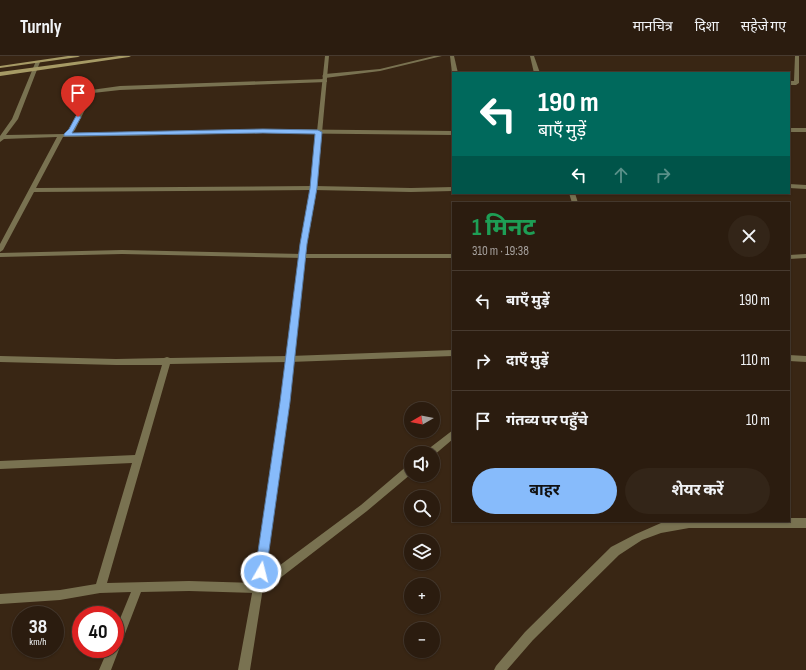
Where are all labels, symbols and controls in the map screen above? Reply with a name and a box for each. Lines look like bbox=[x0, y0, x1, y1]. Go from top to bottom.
text: Turnly bbox=[20, 16, 62, 39]
text: मानचित्र bbox=[633, 18, 673, 35]
text: दिशा bbox=[695, 18, 719, 35]
text: सहेजे गए bbox=[741, 18, 786, 35]
pin bbox=[61, 76, 95, 117]
icon: arrive bbox=[67, 82, 89, 104]
text: 190 m bbox=[538, 86, 599, 119]
icon: left bbox=[472, 88, 524, 140]
text: बाएँ मुड़ें bbox=[538, 120, 586, 141]
icon: left bbox=[568, 164, 590, 186]
icon: ahead bbox=[610, 164, 632, 186]
icon: right bbox=[652, 164, 674, 186]
text: 1 मिनट bbox=[472, 213, 536, 242]
button: close bbox=[728, 215, 770, 257]
text: 310 m · 19:38 bbox=[472, 243, 529, 259]
icon: left bbox=[472, 290, 494, 312]
text: बाएँ मुड़ें bbox=[506, 291, 549, 310]
text: 190 m bbox=[739, 291, 770, 310]
icon: right bbox=[472, 350, 494, 372]
text: दाएँ मुड़ें bbox=[506, 351, 549, 370]
text: 110 m bbox=[741, 351, 770, 370]
north arrow bbox=[404, 402, 440, 438]
map controls bbox=[404, 402, 440, 658]
icon: arrive bbox=[472, 410, 494, 432]
text: गंतव्य पर पहुँचे bbox=[506, 411, 588, 430]
text: 10 m bbox=[746, 411, 770, 430]
button: sound bbox=[404, 446, 440, 482]
button: बाहर bbox=[472, 468, 617, 514]
button: शेयर करें bbox=[625, 468, 770, 514]
button: search bbox=[404, 490, 440, 526]
button: layers bbox=[404, 534, 440, 570]
position arrow bbox=[240, 551, 282, 593]
button: + bbox=[404, 578, 440, 614]
speed limit sign: 40 bbox=[72, 606, 124, 658]
text: 38 bbox=[29, 615, 47, 639]
button: − bbox=[404, 622, 440, 658]
text: km/h bbox=[29, 636, 47, 648]

